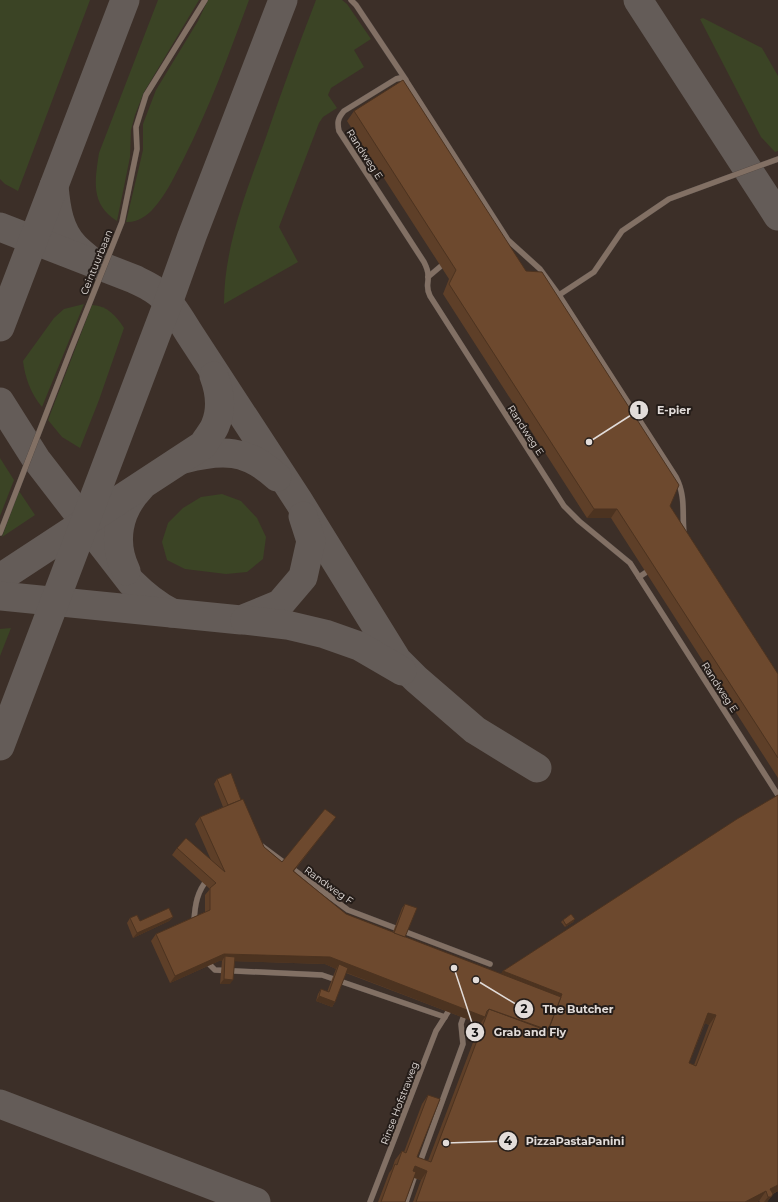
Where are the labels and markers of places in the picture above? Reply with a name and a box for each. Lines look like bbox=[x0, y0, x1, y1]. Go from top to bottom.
callout: E-pier bbox=[629, 399, 699, 422]
callout: The Butcher bbox=[514, 997, 621, 1020]
callout: Grab and Fly bbox=[465, 1021, 574, 1044]
callout: PizzaPastaPanini bbox=[498, 1130, 632, 1153]

